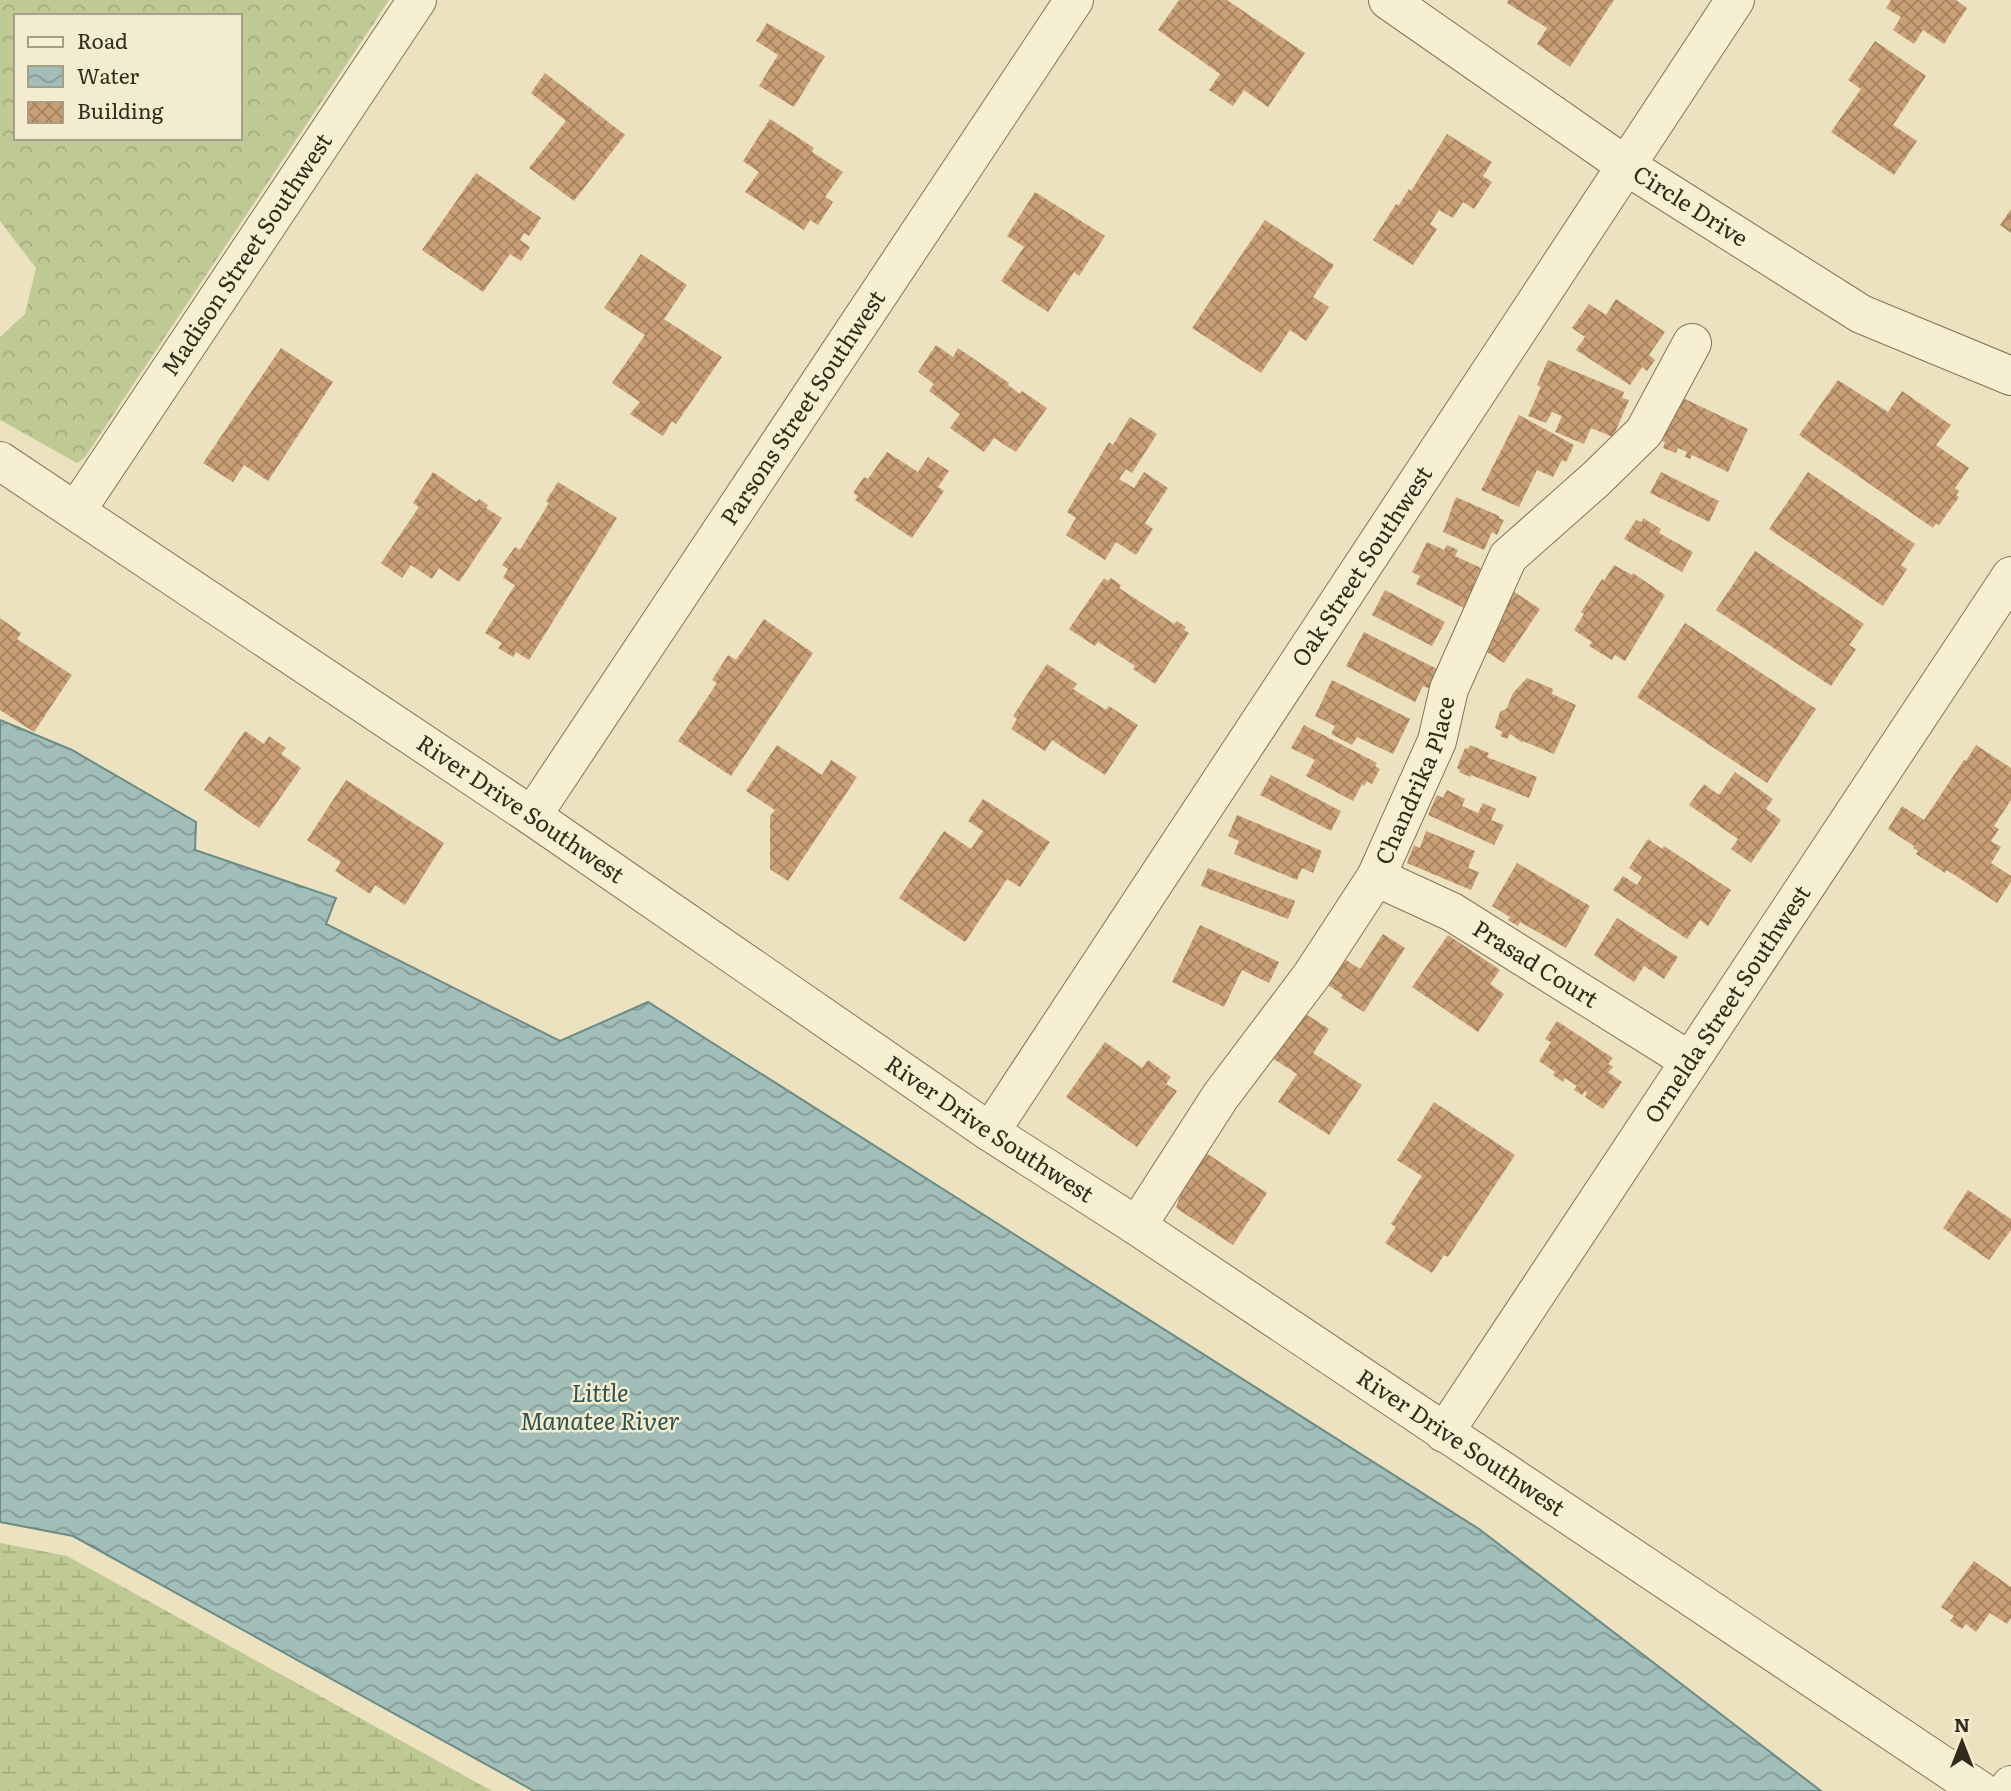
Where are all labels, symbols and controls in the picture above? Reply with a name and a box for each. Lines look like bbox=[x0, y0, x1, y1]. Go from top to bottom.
legend bbox=[14, 14, 242, 140]
text: Road bbox=[77, 24, 128, 55]
text: Water bbox=[77, 59, 139, 90]
text: Building bbox=[77, 94, 164, 125]
street label: Madison Street Southwest bbox=[152, 125, 339, 382]
street label: Circle Drive bbox=[1627, 155, 1756, 254]
street label: Parsons Street Southwest bbox=[711, 282, 892, 531]
street label: Oak Street Southwest bbox=[1282, 458, 1439, 673]
street label: Chandrika Place bbox=[1365, 693, 1462, 869]
street label: River Drive Southwest bbox=[411, 725, 633, 890]
street label: Ornelda Street Southwest bbox=[1635, 877, 1818, 1129]
street label: Prasad Court bbox=[1467, 910, 1606, 1015]
street label: River Drive Southwest bbox=[879, 1046, 1102, 1210]
street label: River Drive Southwest bbox=[1351, 1359, 1573, 1523]
water label: Little Manatee River bbox=[520, 1374, 680, 1437]
north arrow bbox=[1927, 1707, 1997, 1777]
text: N bbox=[1954, 1710, 1970, 1738]

